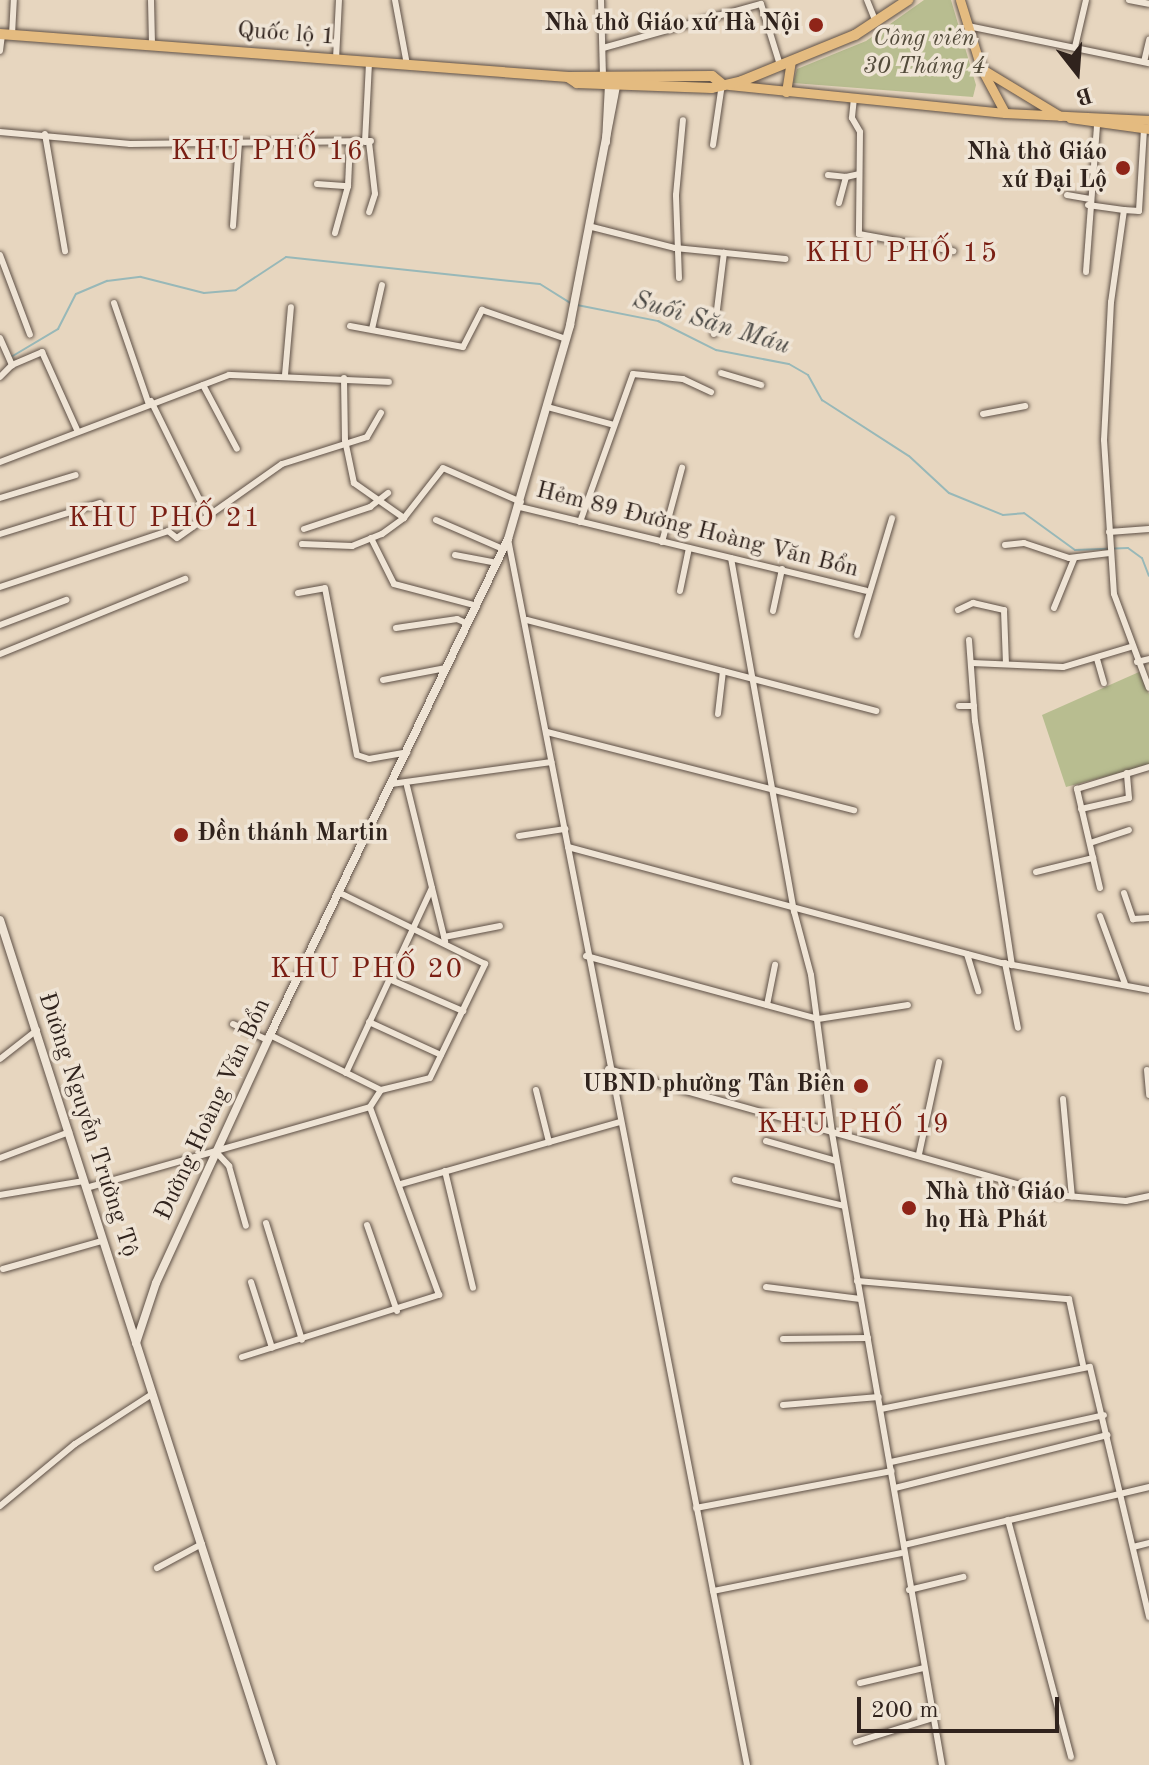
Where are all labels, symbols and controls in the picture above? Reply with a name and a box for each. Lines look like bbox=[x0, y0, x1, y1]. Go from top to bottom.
place label: Nhà thờ Giáo xứ Hà Nội bbox=[544, 11, 800, 39]
marker: Nhà thờ Giáo xứ Hà Nội bbox=[807, 16, 825, 34]
street label: Quốc lộ 1 bbox=[236, 17, 336, 53]
park label: Công viên 30 Tháng 4 bbox=[863, 26, 985, 82]
north arrow bbox=[1037, 32, 1117, 112]
text: B bbox=[1073, 82, 1095, 108]
district label: KHU PHỐ 16 bbox=[171, 135, 365, 169]
place label: Nhà thờ Giáo xứ Đại Lộ bbox=[967, 140, 1107, 196]
marker: Nhà thờ Giáo xứ Đại Lộ bbox=[1114, 159, 1132, 177]
district label: KHU PHỐ 15 bbox=[805, 237, 999, 271]
water label: Suối Săn Máu bbox=[628, 285, 794, 363]
street label: Hẻm 89 Đường Hoàng Văn Bổn bbox=[533, 477, 861, 585]
district label: KHU PHỐ 21 bbox=[68, 502, 262, 536]
place label: Đền thánh Martin bbox=[197, 821, 388, 849]
marker: Đền thánh Martin bbox=[172, 826, 190, 844]
district label: KHU PHỐ 20 bbox=[270, 953, 464, 987]
street label: Đường Nguyễn Trường Tộ bbox=[31, 989, 143, 1261]
street label: Đường Hoàng Văn Bổn bbox=[150, 995, 278, 1225]
place label: UBND phường Tân Biên bbox=[582, 1072, 845, 1100]
marker: UBND phường Tân Biên bbox=[852, 1077, 870, 1095]
district label: KHU PHỐ 19 bbox=[757, 1108, 951, 1142]
place label: Nhà thờ Giáo họ Hà Phát bbox=[925, 1180, 1065, 1236]
marker: Nhà thờ Giáo họ Hà Phát bbox=[900, 1199, 918, 1217]
scale bar bbox=[861, 1681, 1063, 1731]
text: 200 m bbox=[871, 1699, 939, 1723]

